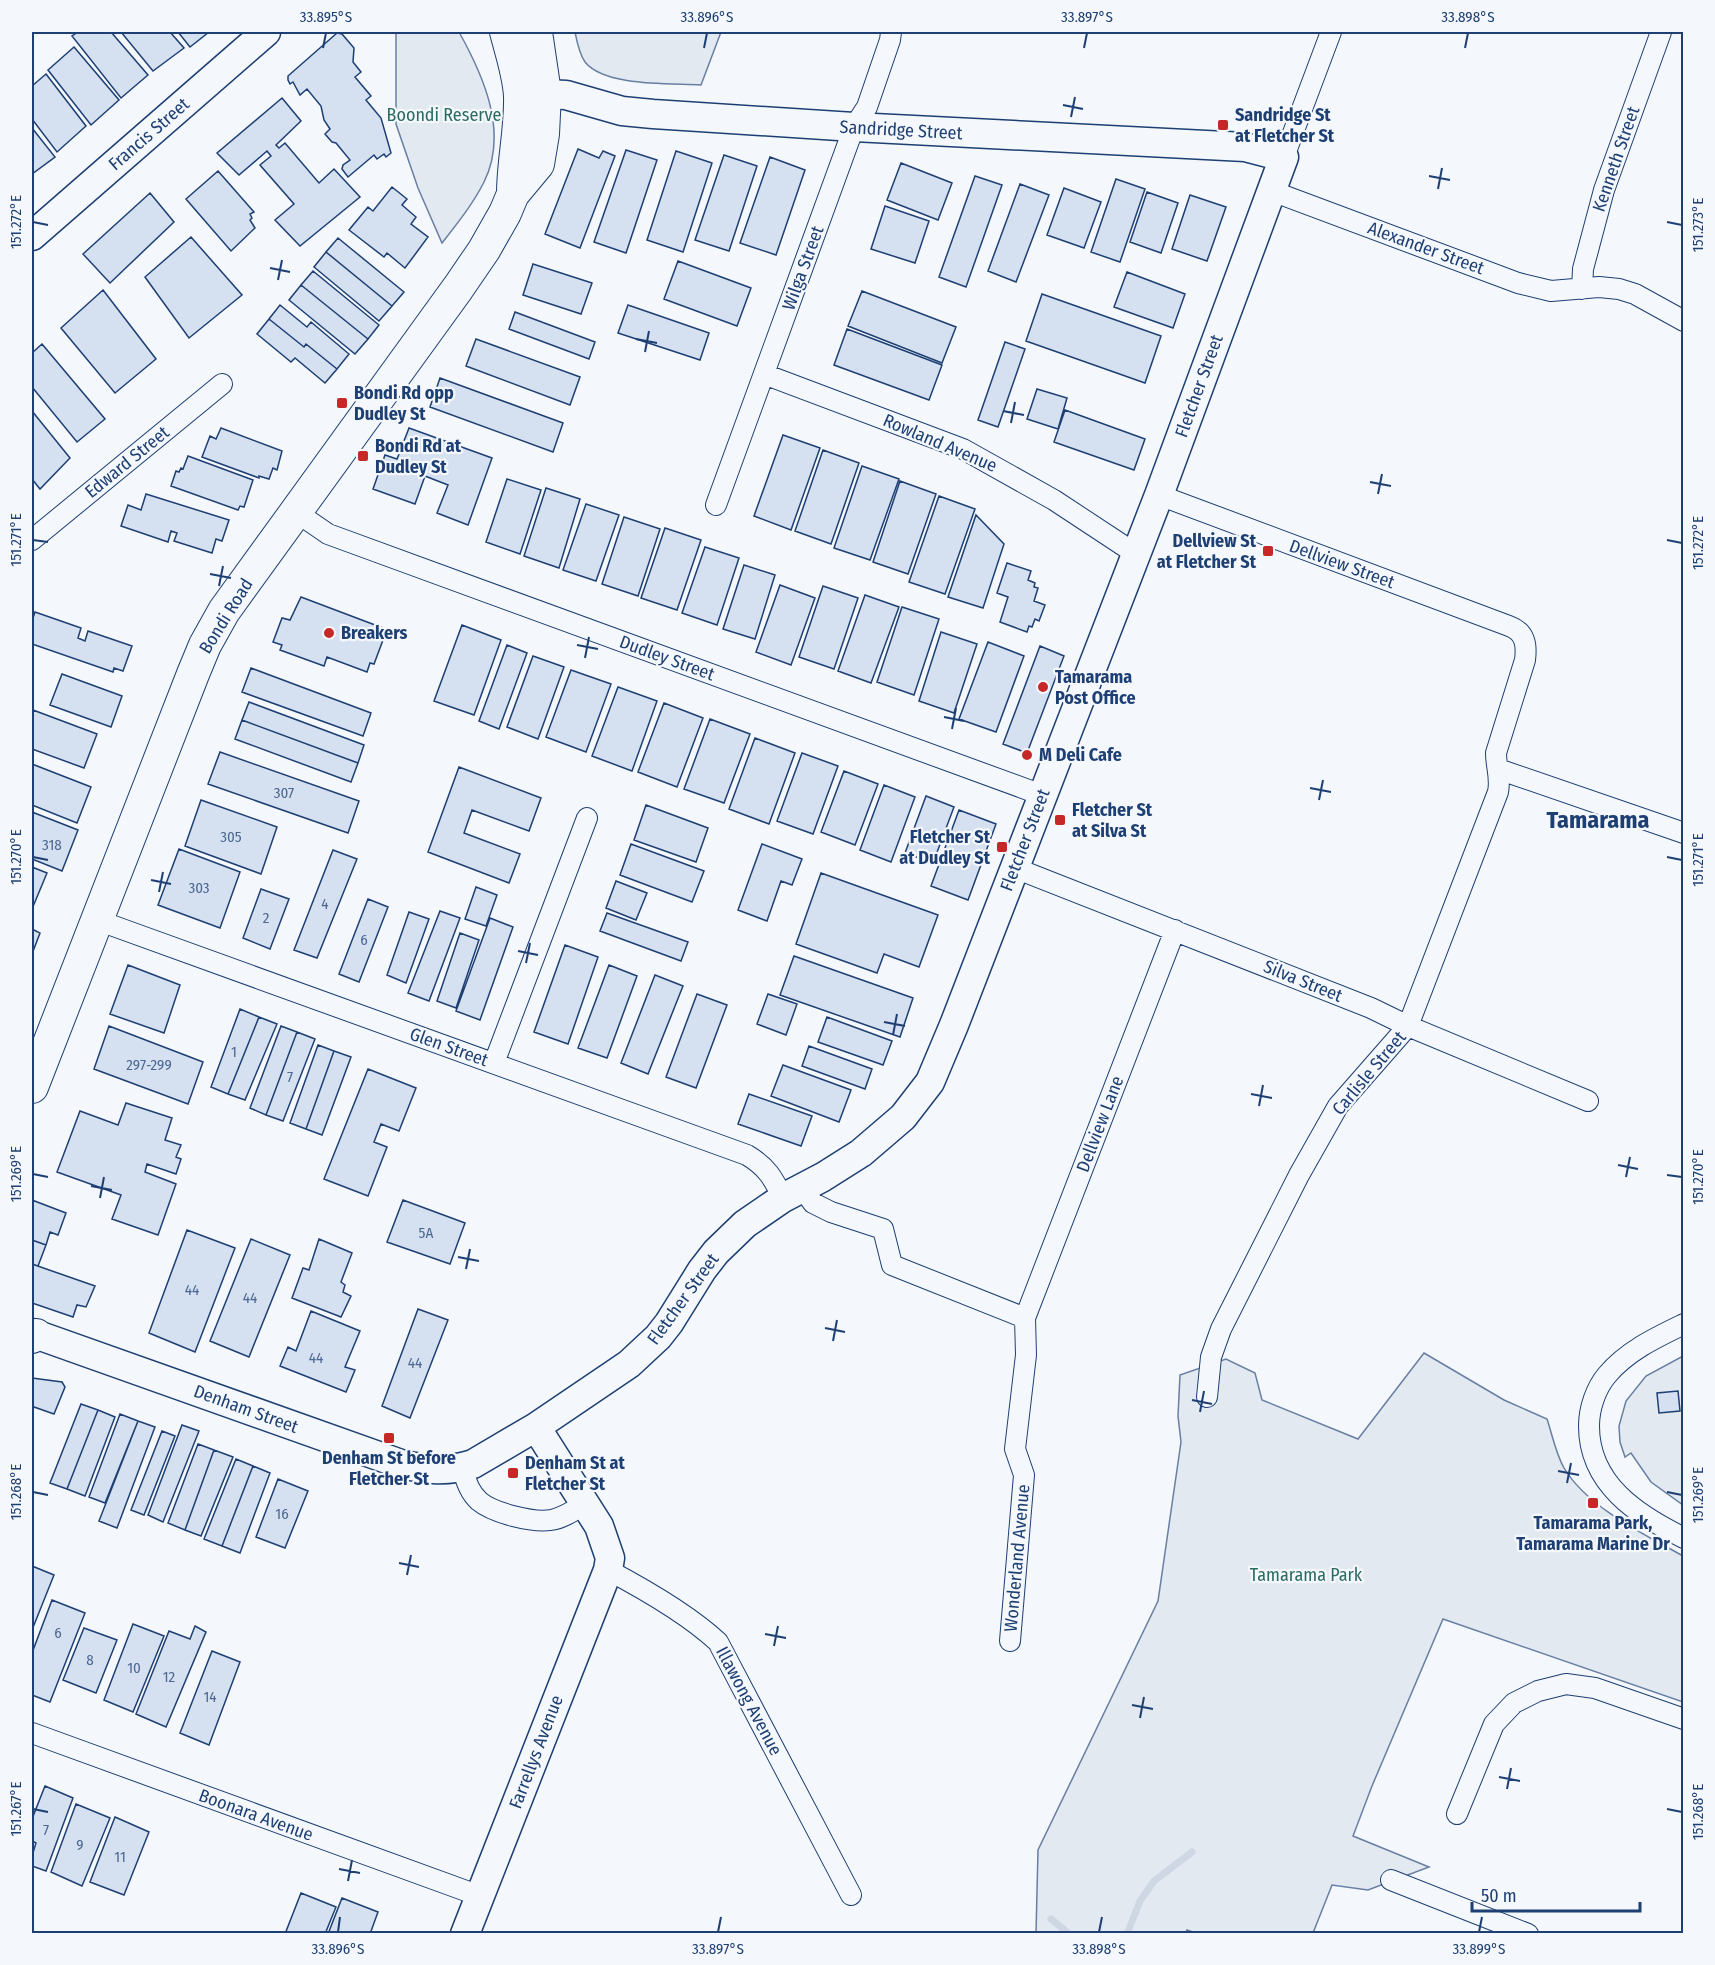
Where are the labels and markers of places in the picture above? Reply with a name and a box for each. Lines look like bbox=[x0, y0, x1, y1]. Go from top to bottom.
place label: Sandridge St at Fletcher St bbox=[1235, 104, 1335, 147]
marker: Sandridge St at Fletcher St bbox=[1216, 118, 1230, 132]
place label: Bondi Rd opp Dudley St bbox=[354, 382, 454, 425]
marker: Bondi Rd opp Dudley St bbox=[335, 396, 349, 410]
place label: Bondi Rd at Dudley St bbox=[375, 435, 462, 478]
marker: Bondi Rd at Dudley St bbox=[356, 449, 370, 463]
place label: Dellview St at Fletcher St bbox=[1157, 530, 1257, 573]
marker: Dellview St at Fletcher St bbox=[1261, 544, 1275, 558]
place label: Breakers bbox=[341, 622, 408, 644]
marker: Breakers bbox=[322, 626, 336, 640]
place label: Tamarama Post Office bbox=[1055, 666, 1136, 709]
marker: Tamarama Post Office bbox=[1036, 680, 1050, 694]
place label: M Deli Cafe bbox=[1039, 744, 1122, 766]
marker: M Deli Cafe bbox=[1020, 748, 1034, 762]
place label: Fletcher St at Silva St bbox=[1072, 799, 1153, 842]
marker: Fletcher St at Silva St bbox=[1053, 813, 1067, 827]
place label: Fletcher St at Dudley St bbox=[899, 826, 991, 869]
marker: Fletcher St at Dudley St bbox=[995, 840, 1009, 854]
marker: Denham St before Fletcher St bbox=[382, 1431, 396, 1445]
place label: Denham St before Fletcher St bbox=[322, 1447, 456, 1490]
place label: Denham St at Fletcher St bbox=[525, 1452, 625, 1495]
marker: Denham St at Fletcher St bbox=[506, 1466, 520, 1480]
marker: Tamarama Park, Tamarama Marine Dr bbox=[1586, 1496, 1600, 1510]
place label: Tamarama Park, Tamarama Marine Dr bbox=[1516, 1512, 1670, 1555]

